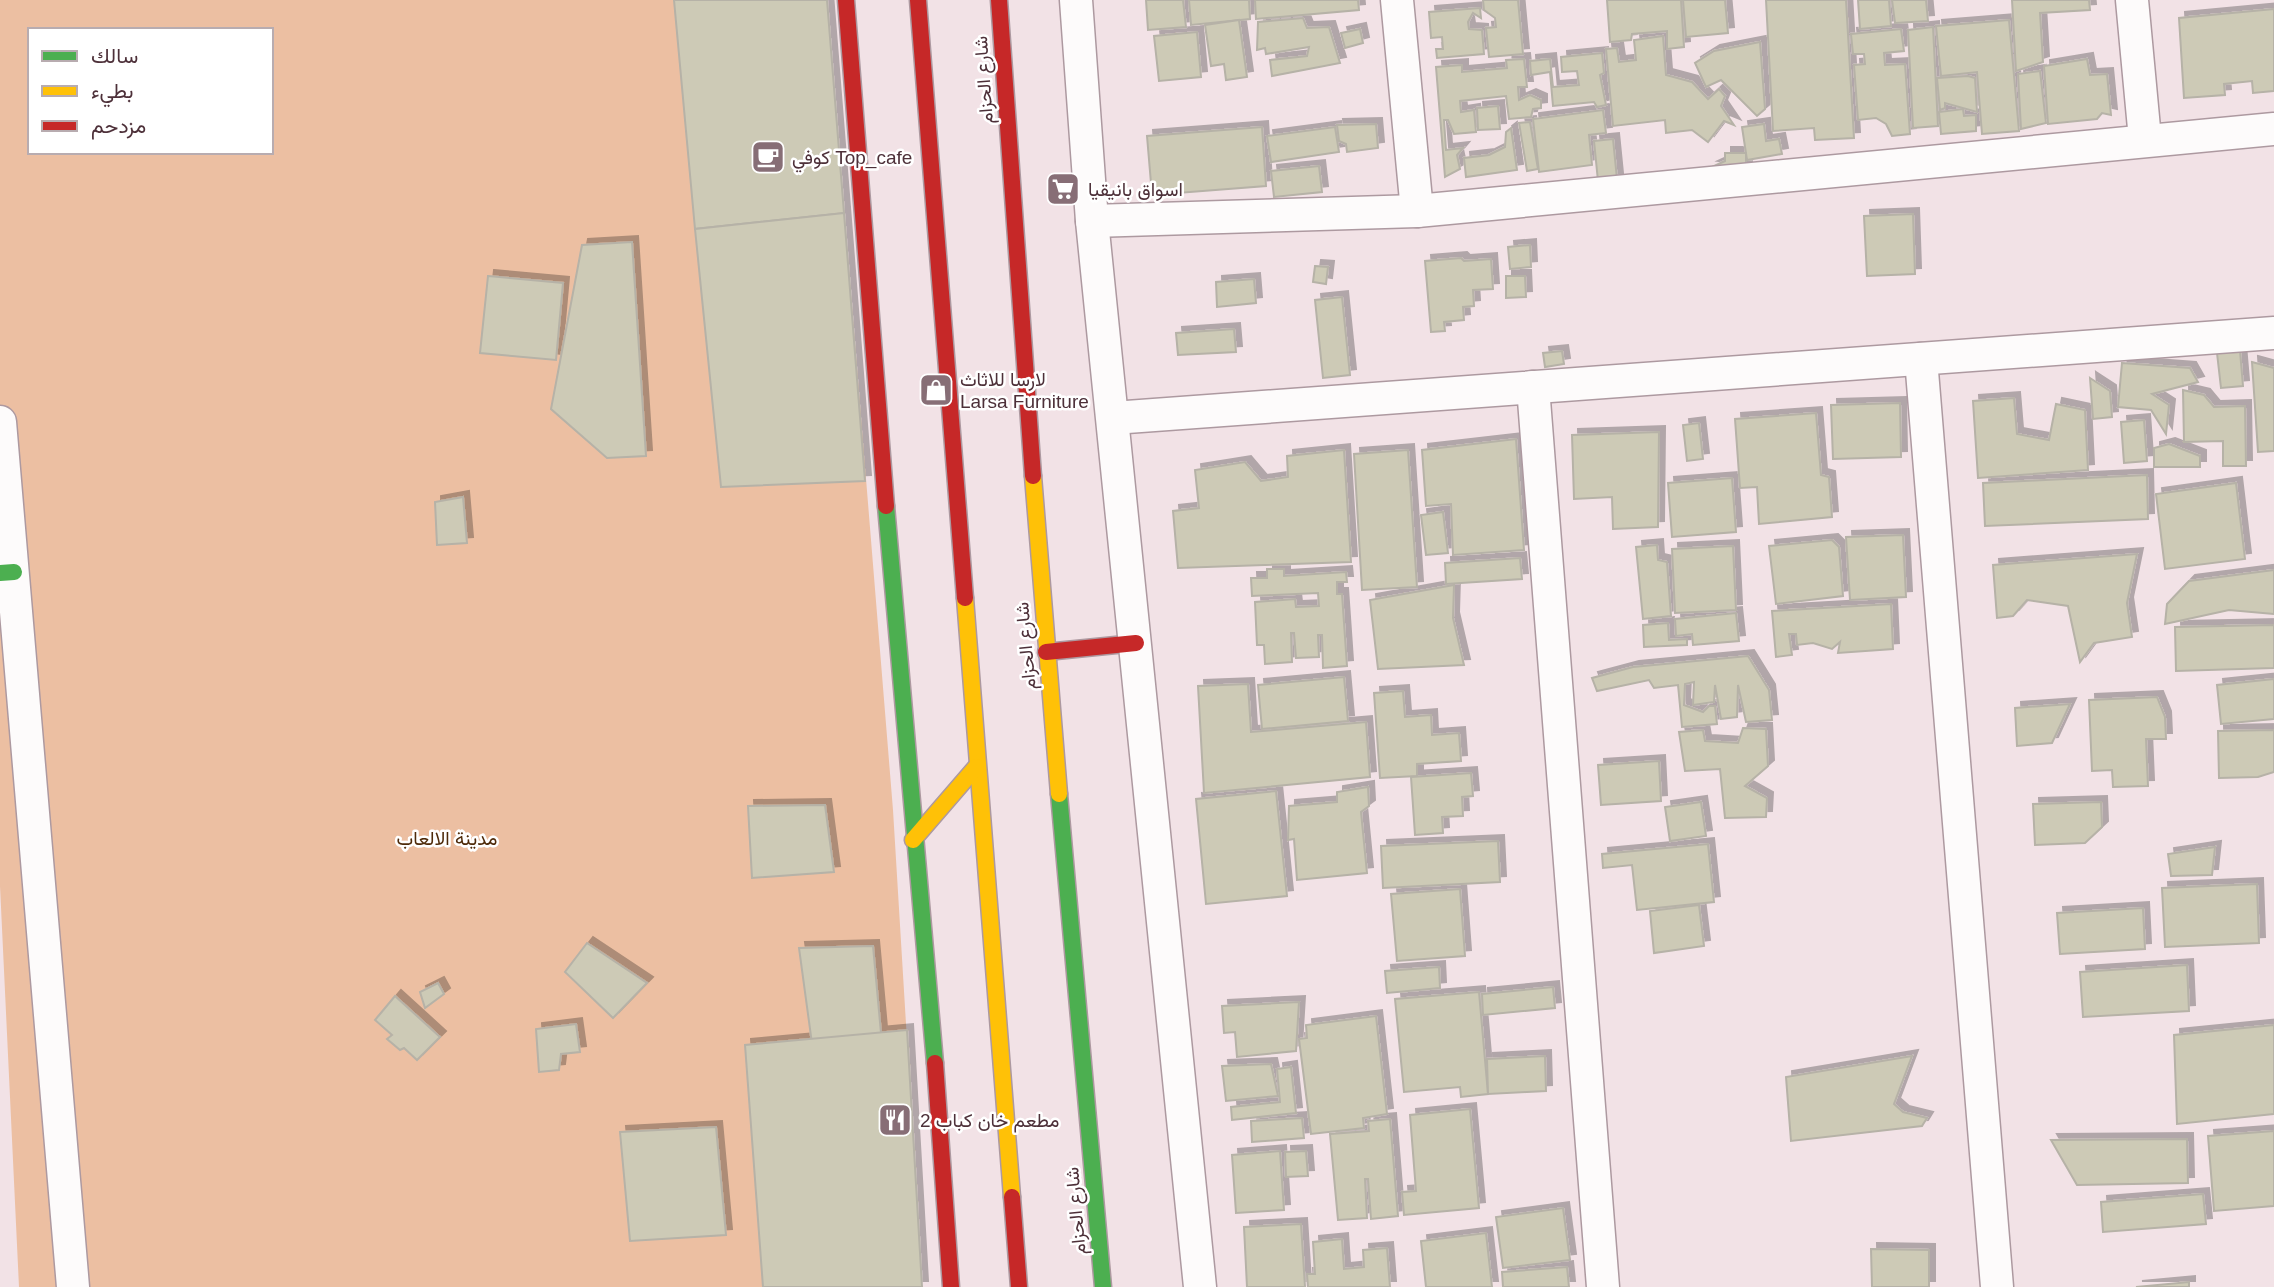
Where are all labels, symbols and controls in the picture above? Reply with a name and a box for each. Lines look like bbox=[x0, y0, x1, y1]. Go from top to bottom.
legend bbox=[28, 28, 273, 154]
street label: شارع الحزام bbox=[970, 35, 999, 125]
text: سالك bbox=[91, 44, 138, 67]
text: بطيء bbox=[91, 79, 134, 108]
text: مزدحم bbox=[91, 114, 146, 140]
cafe icon: كوفي Top_cafe bbox=[749, 138, 787, 176]
place label: كوفي Top_cafe bbox=[792, 147, 912, 173]
supermarket icon: اسواق بانيقيا bbox=[1044, 170, 1082, 208]
place label: اسواق بانيقيا bbox=[1088, 179, 1183, 201]
place label: لارسا للاثاث Larsa Furniture bbox=[960, 369, 1089, 412]
shop icon: لارسا للاثاث Larsa Furniture bbox=[917, 371, 955, 409]
street label: شارع الحزام bbox=[1011, 601, 1042, 691]
park label: مدينة الالعاب bbox=[397, 828, 497, 850]
restaurant icon: مطعم خان كباب 2 bbox=[876, 1101, 914, 1139]
place label: مطعم خان كباب 2 bbox=[920, 1110, 1059, 1133]
street label: شارع الحزام bbox=[1061, 1166, 1092, 1256]

